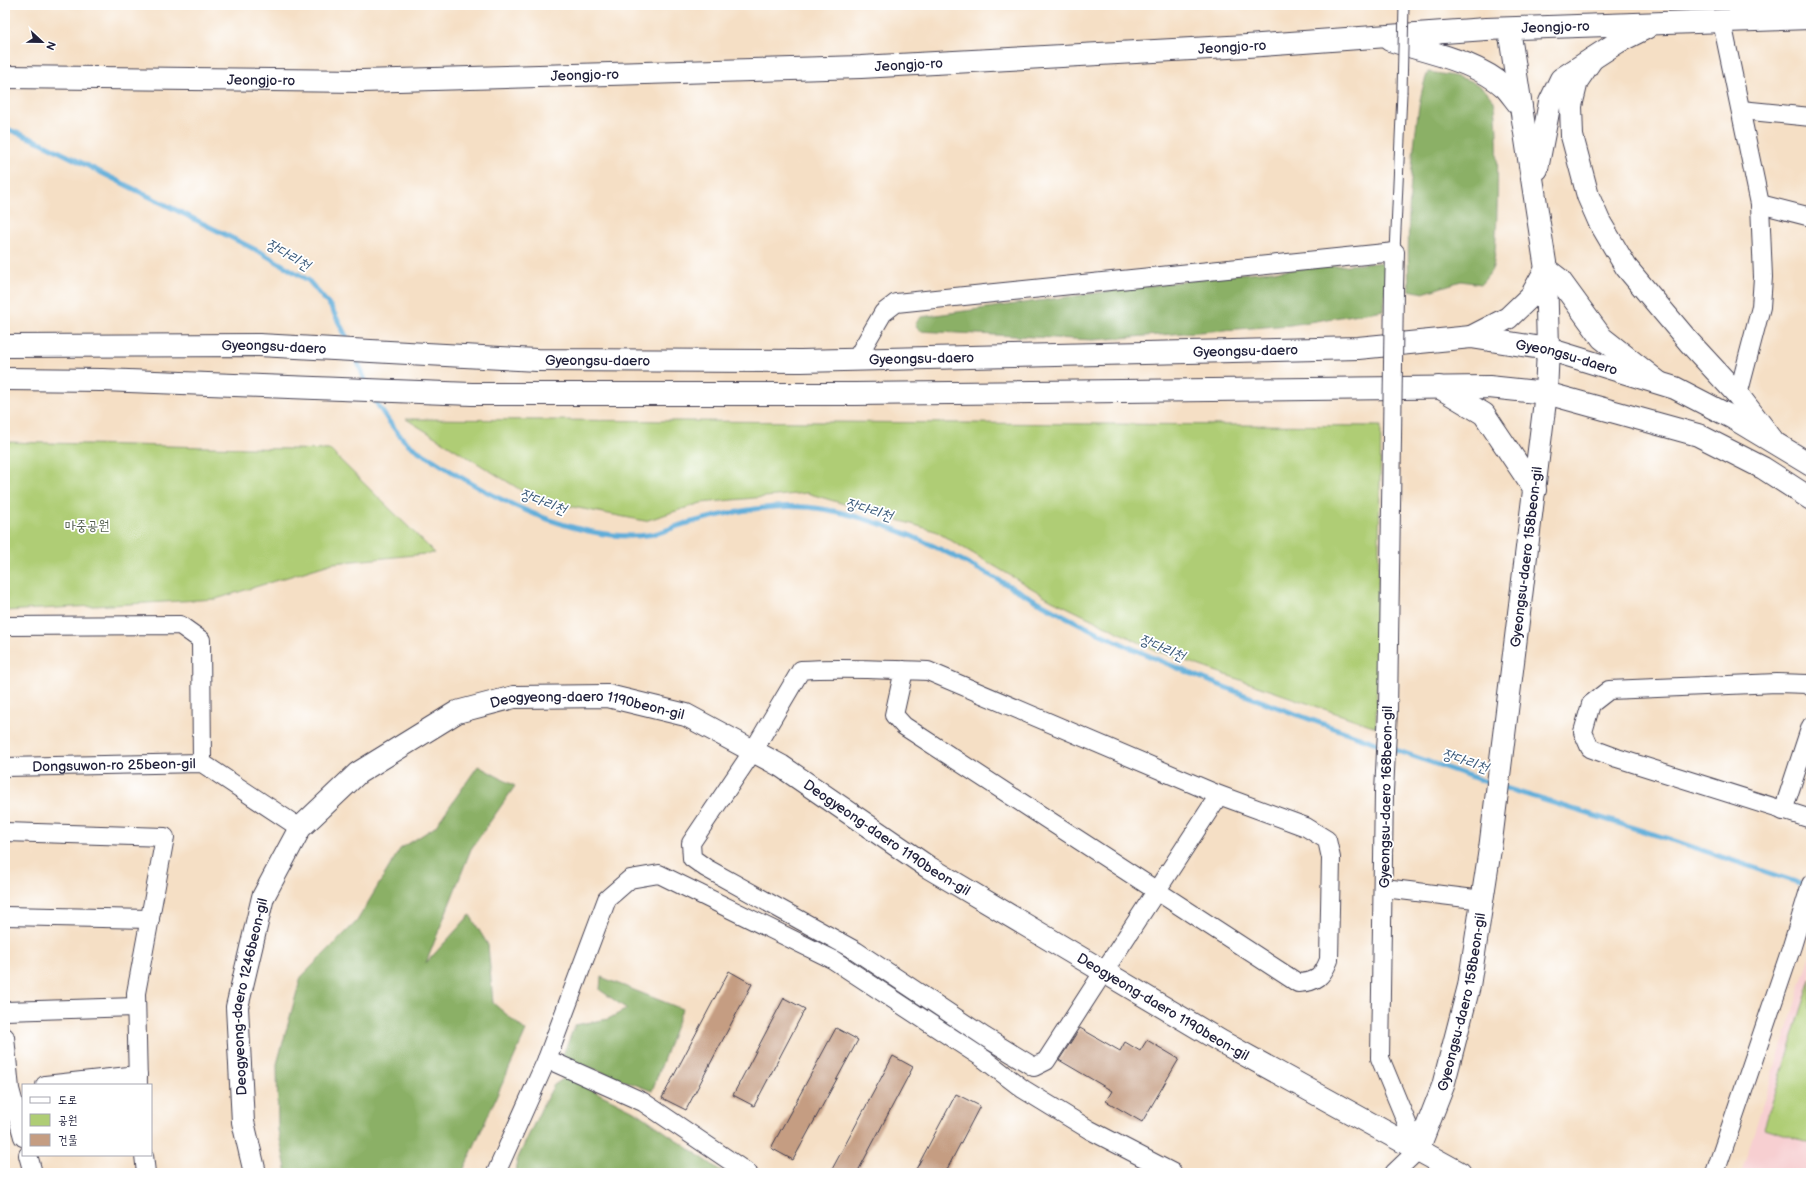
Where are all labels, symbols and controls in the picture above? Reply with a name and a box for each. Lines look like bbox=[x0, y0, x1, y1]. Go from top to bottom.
street label: Jeongjo-ro bbox=[1521, 17, 1590, 36]
north arrow bbox=[22, 22, 62, 62]
street label: Jeongjo-ro bbox=[1198, 36, 1267, 57]
text: N bbox=[43, 39, 58, 52]
street label: Jeongjo-ro bbox=[874, 54, 943, 75]
street label: Jeongjo-ro bbox=[550, 65, 619, 84]
street label: Jeongjo-ro bbox=[227, 71, 295, 89]
water label: 장다리천 bbox=[262, 235, 315, 276]
street label: Gyeongsu-daero bbox=[221, 336, 327, 357]
street label: Gyeongsu-daero bbox=[1514, 336, 1620, 378]
street label: Gyeongsu-daero bbox=[1193, 341, 1298, 360]
street label: Gyeongsu-daero bbox=[869, 348, 974, 368]
street label: Gyeongsu-daero bbox=[545, 352, 650, 369]
street label: Gyeongsu-daero 158beon-gil bbox=[1506, 465, 1545, 648]
water label: 장다리천 bbox=[517, 484, 571, 520]
water label: 장다리천 bbox=[843, 494, 897, 527]
park label: 마중공원 bbox=[64, 517, 110, 534]
water label: 장다리천 bbox=[1136, 630, 1190, 667]
street label: Deogyeong-daero 1190beon-gil bbox=[488, 688, 686, 723]
street label: Gyeongsu-daero 168beon-gil bbox=[1376, 706, 1396, 888]
water label: 장다리천 bbox=[1439, 744, 1493, 778]
street label: Dongsuwon-ro 25beon-gil bbox=[32, 755, 196, 775]
street label: Deogyeong-daero 1190beon-gil bbox=[800, 776, 974, 899]
street label: Deogyeong-daero 1246beon-gil bbox=[228, 896, 271, 1096]
street label: Gyeongsu-daero 158beon-gil bbox=[1434, 911, 1489, 1093]
street label: Deogyeong-daero 1190beon-gil bbox=[1074, 949, 1252, 1064]
legend bbox=[22, 1084, 152, 1156]
text: 도로 bbox=[58, 1093, 77, 1108]
text: 공원 bbox=[58, 1113, 77, 1128]
text: 건물 bbox=[58, 1133, 78, 1148]

